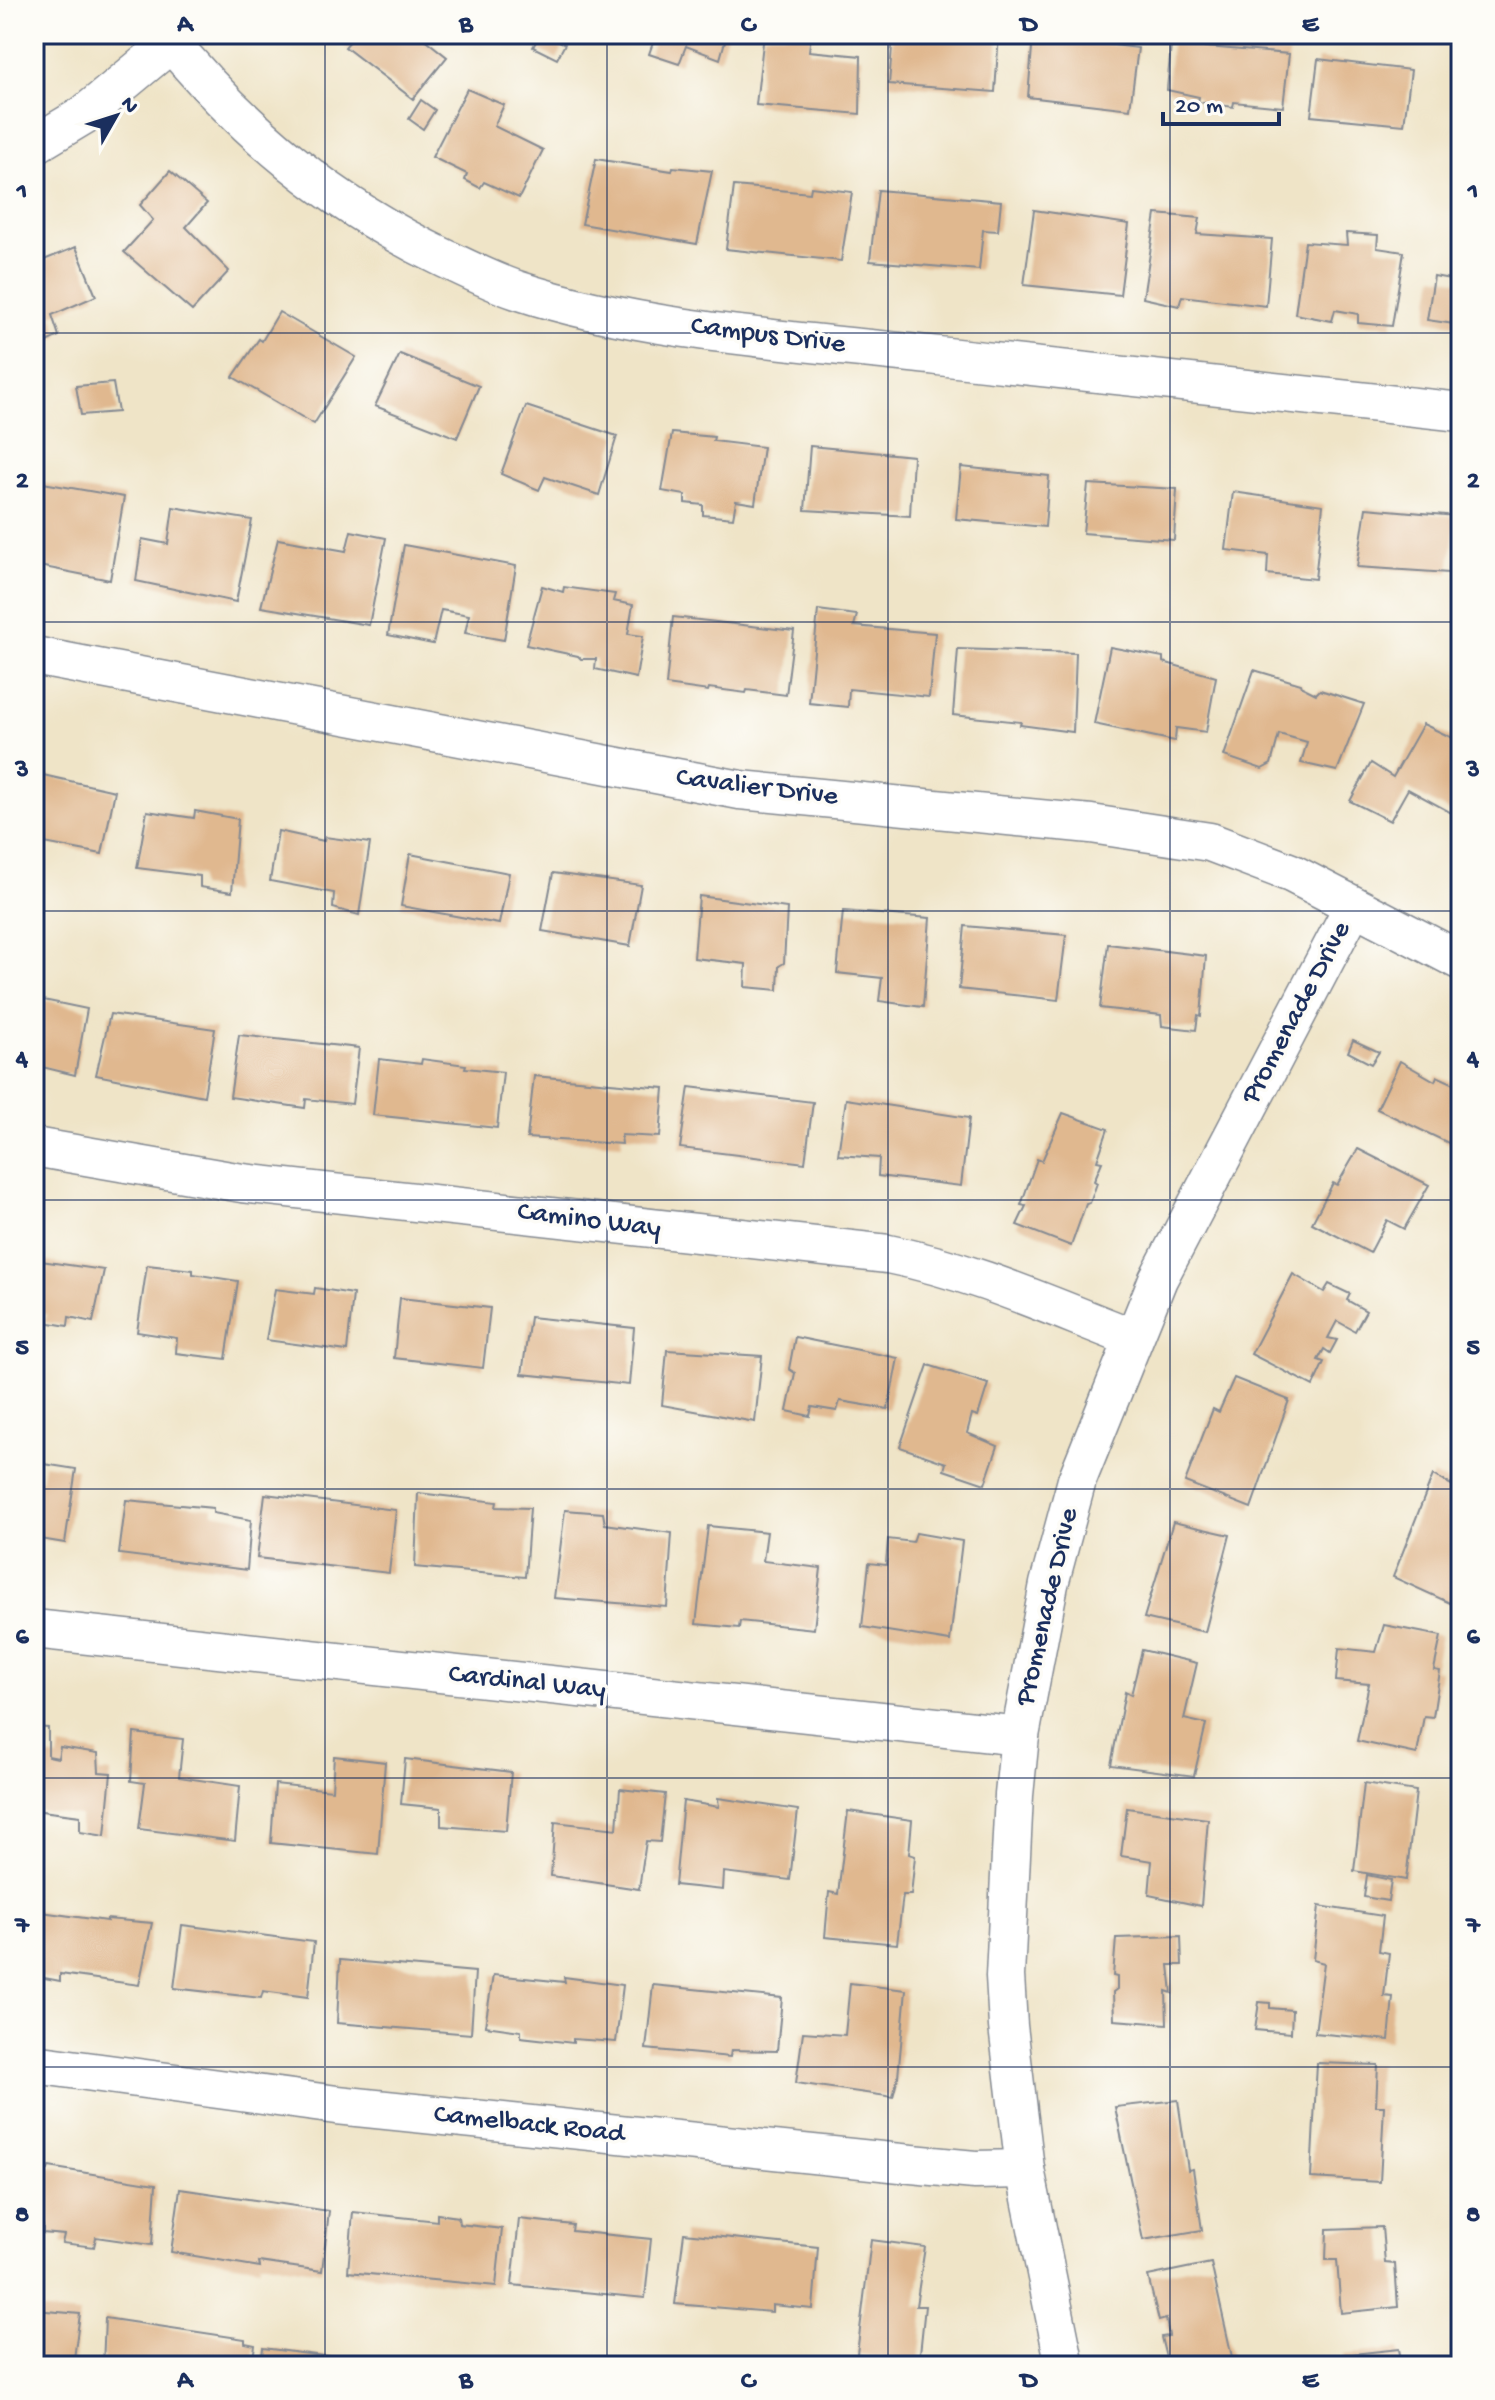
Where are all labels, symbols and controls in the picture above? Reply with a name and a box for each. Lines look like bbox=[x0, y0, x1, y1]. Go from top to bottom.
text: A bbox=[176, 11, 194, 42]
text: B bbox=[458, 11, 474, 42]
text: C bbox=[741, 11, 758, 42]
text: D bbox=[1019, 11, 1039, 42]
text: E bbox=[1302, 11, 1320, 42]
north arrow bbox=[76, 76, 156, 156]
scale bar bbox=[1163, 76, 1279, 126]
text: N bbox=[114, 92, 143, 120]
text: 20 m bbox=[1175, 93, 1223, 122]
text: 1 bbox=[16, 178, 27, 209]
text: 1 bbox=[1467, 178, 1478, 209]
street label: Campus Drive bbox=[689, 310, 848, 362]
text: 2 bbox=[16, 467, 29, 498]
text: 2 bbox=[1467, 467, 1480, 498]
text: 3 bbox=[14, 756, 29, 787]
text: 3 bbox=[1465, 756, 1480, 787]
street label: Cavalier Drive bbox=[674, 762, 840, 814]
street label: Promenade Drive bbox=[1235, 916, 1359, 1111]
text: 4 bbox=[15, 1045, 29, 1076]
text: 4 bbox=[1466, 1045, 1480, 1076]
street label: Camino Way bbox=[515, 1196, 663, 1246]
text: 5 bbox=[15, 1334, 29, 1365]
text: 5 bbox=[1466, 1334, 1480, 1365]
street label: Promenade Drive bbox=[1009, 1505, 1087, 1710]
text: 6 bbox=[15, 1623, 29, 1654]
text: 6 bbox=[1466, 1623, 1480, 1654]
street label: Cardinal Way bbox=[447, 1658, 607, 1708]
text: 7 bbox=[13, 1912, 30, 1943]
text: 7 bbox=[1464, 1912, 1481, 1943]
street label: Camelback Road bbox=[432, 2099, 628, 2152]
text: 8 bbox=[15, 2201, 29, 2232]
text: 8 bbox=[1466, 2201, 1480, 2232]
text: A bbox=[176, 2367, 194, 2398]
text: B bbox=[458, 2367, 474, 2398]
text: C bbox=[741, 2367, 758, 2398]
text: D bbox=[1019, 2367, 1039, 2398]
text: E bbox=[1302, 2367, 1320, 2398]

